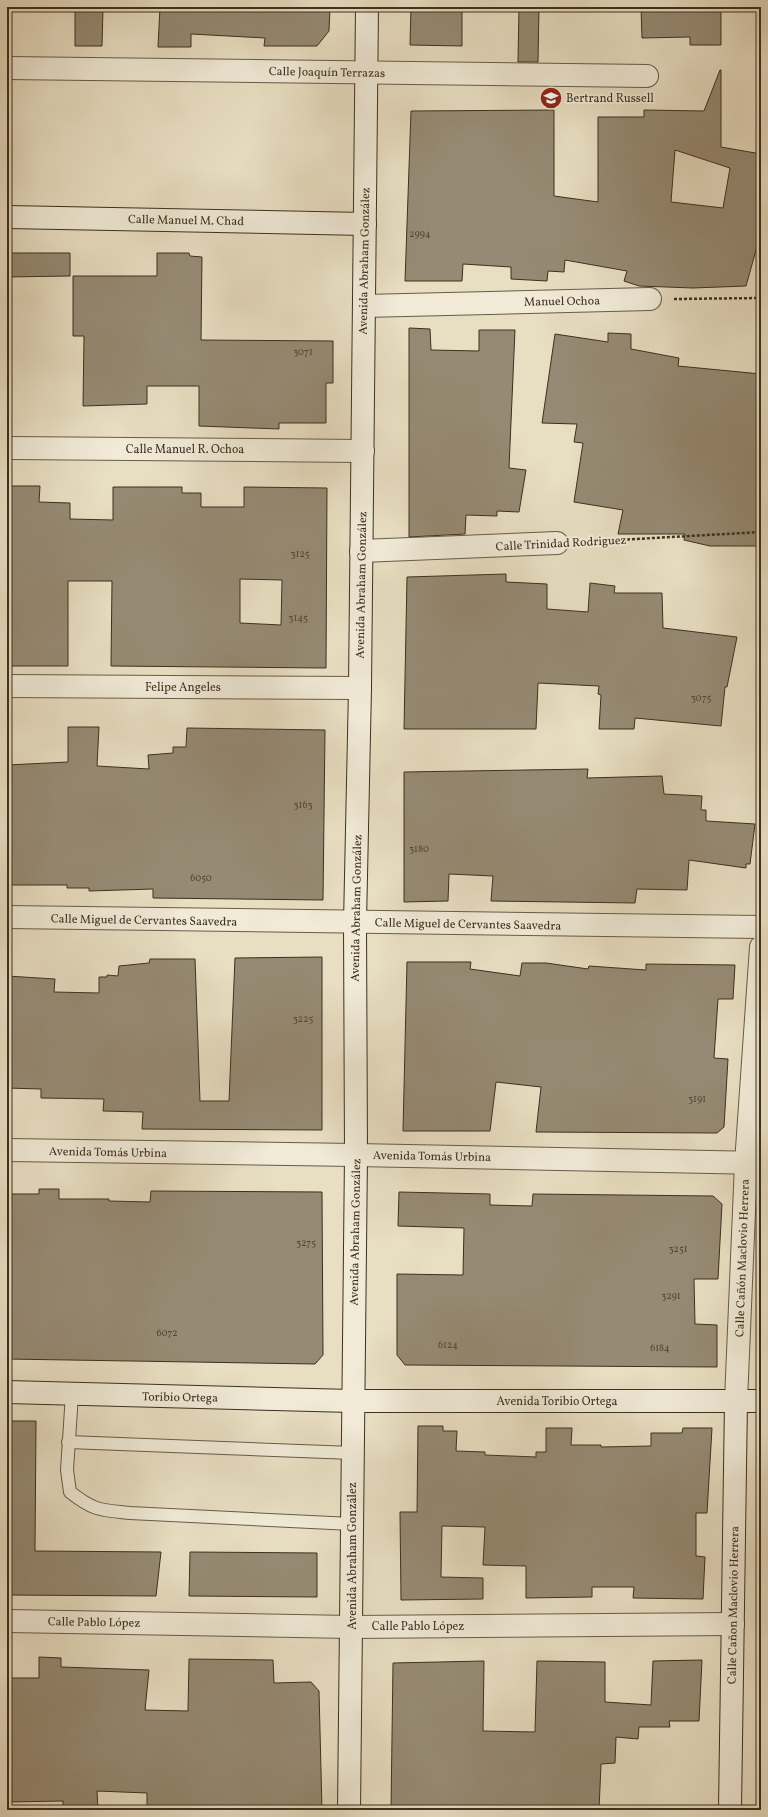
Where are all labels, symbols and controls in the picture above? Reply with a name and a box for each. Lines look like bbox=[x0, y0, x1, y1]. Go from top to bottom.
street label: Calle Joaquín Terrazas bbox=[269, 64, 385, 82]
school or university icon: Bertrand Russell bbox=[538, 85, 564, 111]
place label: Bertrand Russell bbox=[566, 91, 654, 107]
street label: Avenida Abraham González bbox=[356, 187, 374, 335]
street label: Calle Manuel M. Chad bbox=[128, 212, 244, 230]
house number: 2994 bbox=[409, 227, 431, 241]
street label: Manuel Ochoa bbox=[524, 293, 600, 311]
house number: 3071 bbox=[293, 345, 313, 359]
street label: Calle Manuel R. Ochoa bbox=[126, 442, 244, 458]
street label: Avenida Abraham González bbox=[353, 511, 371, 659]
street label: Calle Trinidad Rodriguez bbox=[495, 533, 627, 555]
house number: 3125 bbox=[290, 547, 310, 561]
house number: 3145 bbox=[288, 611, 308, 625]
street label: Felipe Angeles bbox=[145, 680, 221, 696]
house number: 3075 bbox=[691, 691, 711, 705]
house number: 3163 bbox=[293, 798, 313, 812]
street label: Avenida Abraham González bbox=[348, 834, 366, 982]
house number: 3180 bbox=[409, 842, 429, 856]
house number: 6050 bbox=[190, 871, 212, 885]
street label: Calle Miguel de Cervantes Saavedra bbox=[51, 911, 237, 931]
street label: Calle Miguel de Cervantes Saavedra bbox=[375, 915, 561, 935]
house number: 3225 bbox=[293, 1012, 314, 1026]
house number: 3191 bbox=[688, 1092, 706, 1106]
street label: Avenida Tomás Urbina bbox=[49, 1144, 167, 1162]
street label: Avenida Tomás Urbina bbox=[373, 1148, 491, 1166]
street label: Avenida Abraham González bbox=[347, 1158, 365, 1306]
street label: Calle Cañón Maclovio Herrera bbox=[732, 1179, 754, 1337]
house number: 3275 bbox=[296, 1236, 316, 1250]
house number: 3251 bbox=[668, 1242, 688, 1256]
house number: 3291 bbox=[661, 1289, 681, 1303]
house number: 6072 bbox=[156, 1326, 178, 1340]
house number: 6124 bbox=[438, 1338, 458, 1352]
house number: 6184 bbox=[650, 1341, 670, 1355]
street label: Toribio Ortega bbox=[142, 1389, 218, 1407]
street label: Avenida Toribio Ortega bbox=[496, 1394, 618, 1410]
street label: Avenida Abraham González bbox=[345, 1482, 361, 1630]
street label: Calle Cañon Maclovio Herrera bbox=[725, 1526, 743, 1684]
street label: Calle Pablo López bbox=[48, 1614, 140, 1632]
street label: Calle Pablo López bbox=[372, 1619, 464, 1635]

